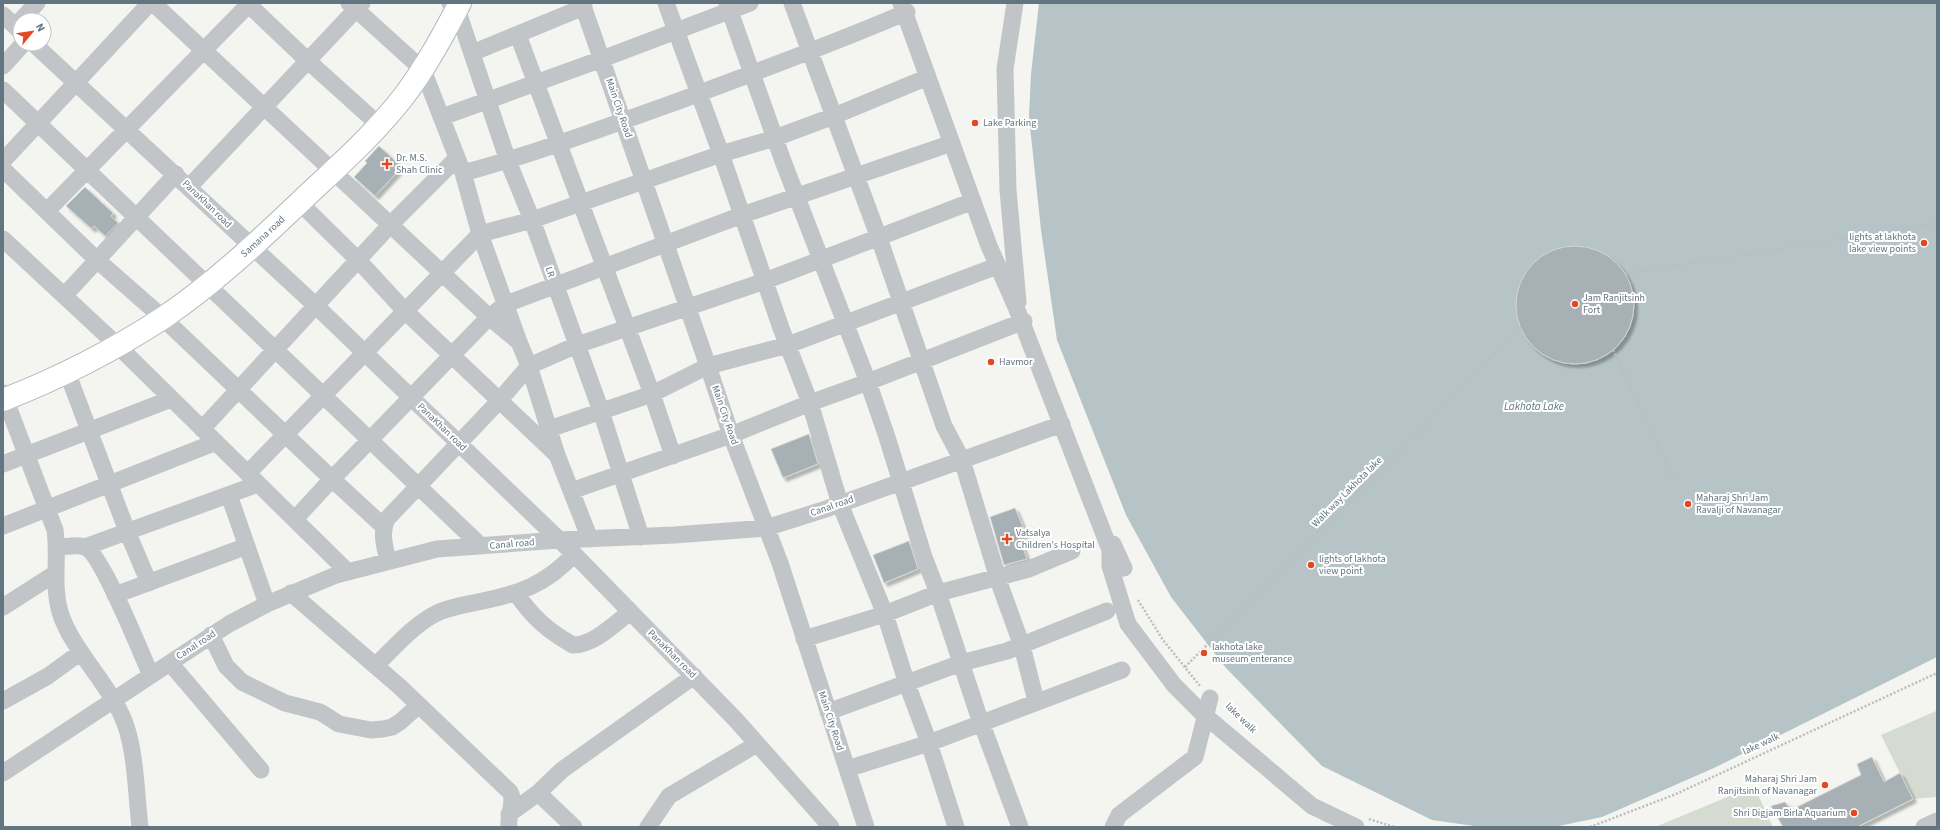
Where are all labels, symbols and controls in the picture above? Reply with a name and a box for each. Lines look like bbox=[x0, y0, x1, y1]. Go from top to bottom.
north arrow bbox=[12, 12, 52, 52]
text: N bbox=[32, 21, 49, 34]
street label: Main City Road bbox=[602, 76, 636, 140]
place label: Lake Parking bbox=[983, 116, 1036, 130]
marker: Lake Parking bbox=[970, 118, 980, 128]
place label: Dr. M.S. Shah Clinic bbox=[396, 151, 443, 177]
marker: Dr. M.S. Shah Clinic bbox=[381, 158, 393, 170]
street label: PanaKhan road bbox=[179, 177, 235, 231]
street label: Samana road bbox=[238, 213, 288, 261]
place label: lights at lakhota lake view points bbox=[1849, 230, 1916, 256]
marker: lights at lakhota lake view points bbox=[1919, 238, 1929, 248]
street label: LR bbox=[542, 265, 558, 280]
place label: Jam Ranjitsinh Fort bbox=[1583, 291, 1645, 317]
marker: Jam Ranjitsinh Fort bbox=[1570, 299, 1580, 309]
place label: Havmor bbox=[999, 355, 1033, 369]
marker: Havmor bbox=[986, 357, 996, 367]
street label: Main City Road bbox=[708, 383, 742, 447]
water label: Lakhota Lake bbox=[1504, 399, 1564, 414]
street label: PanaKhan road bbox=[414, 400, 470, 454]
street label: Walk way Lakhota lake bbox=[1309, 454, 1385, 530]
place label: Maharaj Shri Jam Ravalji of Navanagar bbox=[1696, 491, 1782, 517]
street label: Canal road bbox=[808, 492, 856, 520]
marker: Maharaj Shri Jam Ravalji of Navanagar bbox=[1683, 499, 1693, 509]
place label: Vatsalya Children's Hospital bbox=[1016, 526, 1095, 552]
marker: Vatsalya Children's Hospital bbox=[1001, 533, 1013, 545]
street label: Canal road bbox=[489, 535, 535, 553]
place label: lights of lakhota view point bbox=[1319, 552, 1386, 578]
marker: lights of lakhota view point bbox=[1306, 560, 1316, 570]
street label: Canal road bbox=[173, 627, 219, 663]
street label: PanaKhan road bbox=[645, 627, 699, 681]
place label: lakhota lake museum enterance bbox=[1212, 640, 1292, 666]
marker: lakhota lake museum enterance bbox=[1199, 648, 1209, 658]
street label: Main City Road bbox=[815, 689, 847, 753]
street label: lake walk bbox=[1222, 699, 1260, 737]
street label: lake walk bbox=[1740, 729, 1782, 759]
place label: Maharaj Shri Jam Ranjitsinh of Navanagar bbox=[1718, 772, 1818, 798]
marker: Maharaj Shri Jam Ranjitsinh of Navanagar bbox=[1820, 780, 1830, 790]
place label: Shri Digjam Birla Aquarium bbox=[1733, 806, 1846, 820]
marker: Shri Digjam Birla Aquarium bbox=[1849, 808, 1859, 818]

